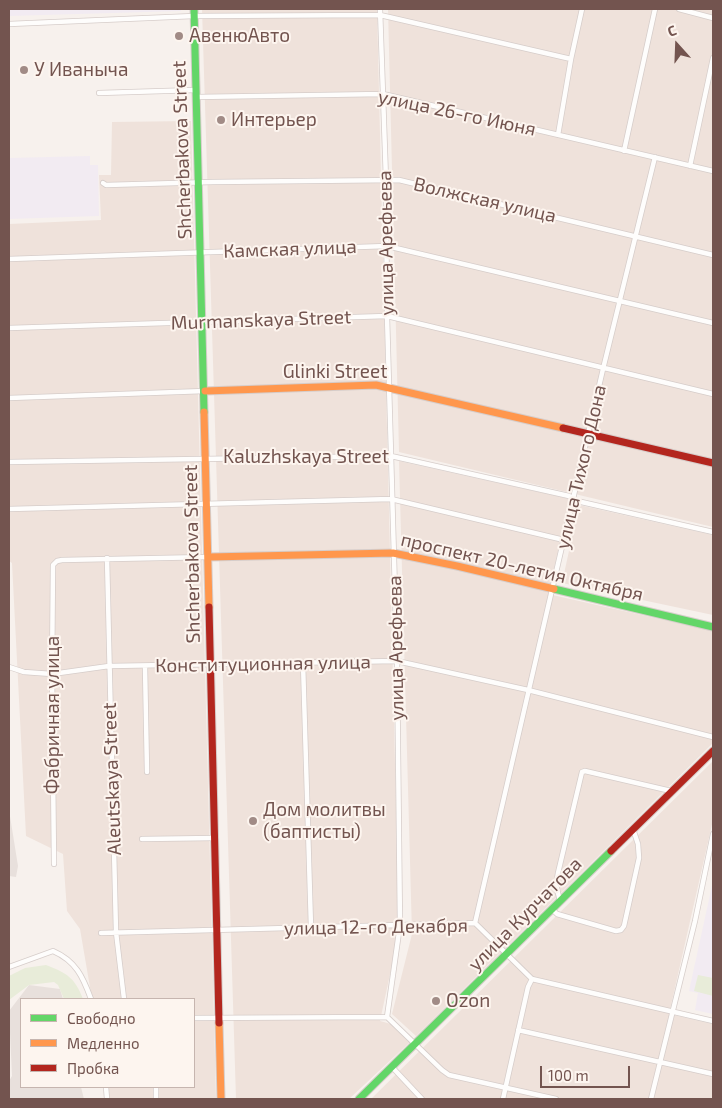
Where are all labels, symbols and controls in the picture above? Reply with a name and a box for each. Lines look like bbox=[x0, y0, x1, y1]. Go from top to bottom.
north arrow bbox=[652, 20, 702, 70]
text: С bbox=[665, 21, 678, 40]
place label: АвенюАвто bbox=[189, 25, 290, 47]
marker: АвенюАвто bbox=[173, 30, 185, 42]
place label: У Иваныча bbox=[34, 59, 128, 81]
street label: Shcherbakova Street bbox=[167, 60, 197, 240]
marker: У Иваныча bbox=[18, 64, 30, 76]
street label: улица 26-го Июня bbox=[376, 85, 538, 141]
place label: Интерьер bbox=[231, 109, 317, 131]
marker: Интерьер bbox=[215, 114, 227, 126]
street label: улица Арефьева bbox=[373, 170, 399, 316]
street label: Волжская улица bbox=[411, 173, 559, 227]
street label: Камская улица bbox=[223, 235, 357, 263]
street label: Murmanskaya Street bbox=[170, 305, 352, 335]
street label: Glinki Street bbox=[283, 361, 387, 383]
street label: улица Тихого Дона bbox=[551, 383, 611, 551]
street label: Kaluzhskaya Street bbox=[223, 446, 389, 468]
street label: Shcherbakova Street bbox=[179, 465, 205, 643]
street label: проспект 20-летия Октября bbox=[399, 528, 645, 606]
street label: улица Арефьева bbox=[383, 575, 409, 721]
street label: Фабричная улица bbox=[42, 636, 64, 794]
street label: Конституционная улица bbox=[155, 651, 371, 677]
street label: Aleutskaya Street bbox=[98, 702, 126, 856]
place label: Дом молитвы (баптисты) bbox=[263, 799, 386, 843]
marker: Дом молитвы (баптисты) bbox=[247, 815, 259, 827]
street label: улица Курчатова bbox=[463, 852, 587, 976]
street label: улица 12-го Декабря bbox=[284, 914, 468, 940]
place label: Ozon bbox=[446, 990, 490, 1012]
marker: Ozon bbox=[430, 995, 442, 1007]
legend bbox=[20, 998, 195, 1088]
text: Свободно bbox=[67, 1009, 136, 1027]
text: Медленно bbox=[67, 1034, 140, 1052]
scale bar bbox=[542, 1056, 632, 1088]
text: Пробка bbox=[67, 1059, 119, 1077]
text: 100 m bbox=[548, 1066, 589, 1084]

